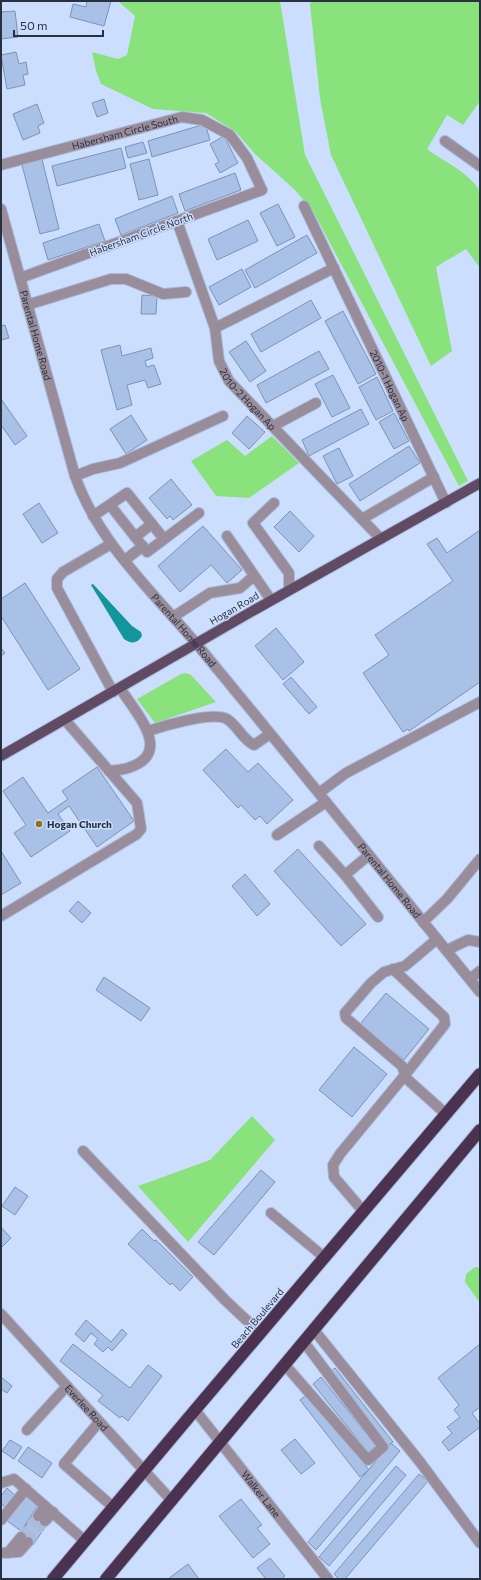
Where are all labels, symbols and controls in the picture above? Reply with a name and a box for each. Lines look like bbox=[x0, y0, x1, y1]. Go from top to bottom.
scale bar bbox=[14, 12, 103, 38]
text: 50 m bbox=[20, 18, 48, 32]
street label: Habersham Circle South bbox=[70, 112, 179, 152]
street label: Habersham Circle North bbox=[88, 210, 194, 258]
street label: Parental Home Road bbox=[18, 289, 54, 382]
street label: 2010-1 Hogan Ap bbox=[368, 348, 412, 423]
street label: 2010-2 Hogan Ap bbox=[217, 366, 279, 432]
street label: Hogan Road bbox=[207, 589, 261, 627]
street label: Parental Home Road bbox=[149, 591, 219, 669]
place label: Hogan Church bbox=[47, 818, 112, 830]
marker: Hogan Church bbox=[34, 819, 44, 829]
street label: Parental Home Road bbox=[356, 841, 424, 921]
street label: Beach Boulevard bbox=[228, 1285, 286, 1351]
street label: Everlee Road bbox=[63, 1382, 111, 1433]
street label: Walker Lane bbox=[239, 1468, 283, 1520]

